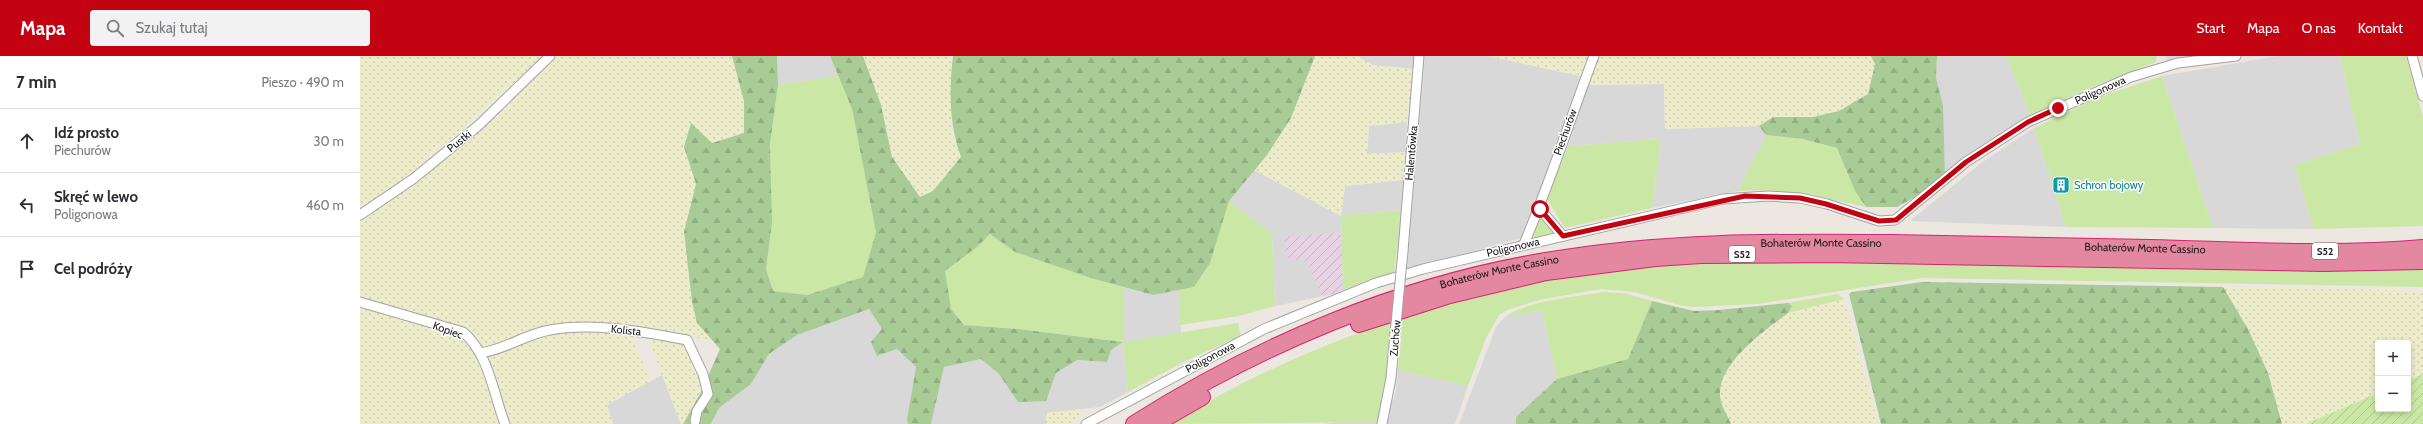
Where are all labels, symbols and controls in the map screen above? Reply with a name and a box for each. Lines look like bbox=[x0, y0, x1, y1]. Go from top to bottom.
search box bbox=[90, 10, 370, 46]
text: Mapa bbox=[20, 17, 66, 40]
icon: search bbox=[104, 17, 126, 39]
text: Szukaj tutaj bbox=[136, 19, 208, 37]
text: Start bbox=[2196, 19, 2225, 37]
text: Mapa bbox=[2247, 19, 2279, 37]
text: O nas bbox=[2301, 19, 2336, 37]
text: Kontakt bbox=[2358, 19, 2403, 37]
text: 7 min bbox=[16, 72, 57, 92]
street label: Poligonowa bbox=[2072, 72, 2128, 107]
text: Pieszo · 490 m bbox=[261, 74, 344, 90]
route end bbox=[2049, 99, 2067, 117]
street label: Piechurów bbox=[1550, 107, 1580, 157]
text: Idź prosto bbox=[54, 124, 119, 142]
street label: Halentówka bbox=[1402, 124, 1420, 181]
street label: Pustki bbox=[444, 127, 474, 155]
icon: ahead bbox=[16, 130, 38, 152]
text: 30 m bbox=[314, 133, 344, 149]
text: Piechurów bbox=[54, 142, 111, 158]
building icon: Schron bojowy bbox=[2051, 175, 2071, 195]
place label: Schron bojowy bbox=[2074, 178, 2144, 192]
text: Skręć w lewo bbox=[54, 188, 138, 206]
icon: left bbox=[16, 194, 38, 216]
text: 460 m bbox=[306, 197, 344, 213]
route start bbox=[1531, 200, 1549, 218]
text: Poligonowa bbox=[54, 206, 118, 222]
street label: Poligonowa bbox=[1485, 234, 1542, 260]
street label: Bohaterów Monte Cassino bbox=[1760, 236, 1882, 250]
street label: Bohaterów Monte Cassino bbox=[2084, 240, 2206, 257]
road number: S52 bbox=[2312, 243, 2338, 259]
road number: S52 bbox=[1729, 246, 1755, 262]
street label: Bohaterów Monte Cassino bbox=[1438, 252, 1560, 292]
icon: arrive bbox=[16, 258, 38, 280]
text: Cel podróży bbox=[54, 260, 132, 278]
street label: Kopiec bbox=[431, 318, 465, 342]
street label: Zuchów bbox=[1386, 319, 1404, 357]
street label: Kolista bbox=[610, 321, 643, 339]
street label: Poligonowa bbox=[1183, 338, 1238, 376]
map controls bbox=[2375, 340, 2411, 412]
button: + bbox=[2375, 340, 2411, 376]
button: − bbox=[2375, 376, 2411, 412]

